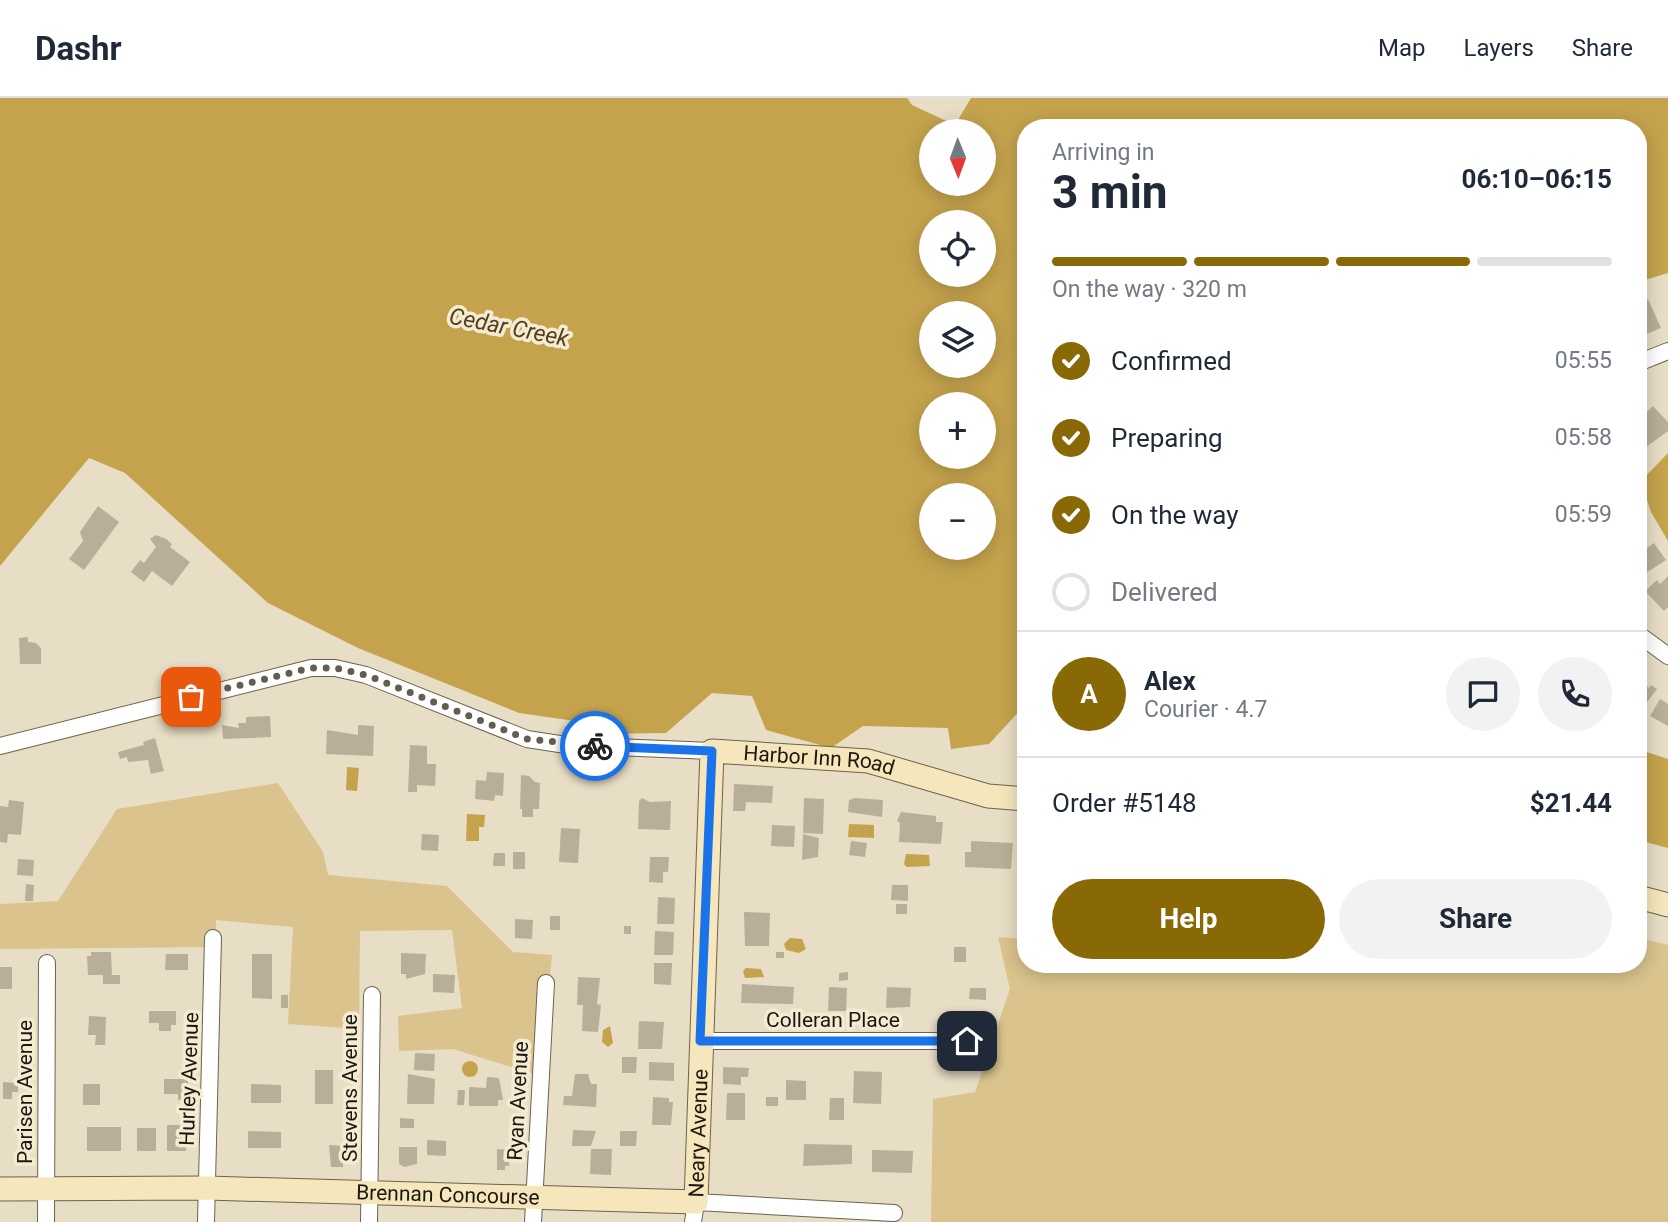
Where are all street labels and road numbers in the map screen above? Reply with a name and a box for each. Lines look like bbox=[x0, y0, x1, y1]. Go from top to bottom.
street label: Harbor Inn Road bbox=[743, 741, 897, 780]
street label: Colleran Place bbox=[766, 1008, 900, 1032]
street label: Hurley Avenue bbox=[175, 1012, 203, 1146]
street label: Stevens Avenue bbox=[338, 1014, 362, 1162]
street label: Parisen Avenue bbox=[13, 1020, 37, 1164]
street label: Ryan Avenue bbox=[503, 1041, 533, 1161]
street label: Neary Avenue bbox=[684, 1068, 713, 1198]
street label: Brennan Concourse bbox=[356, 1180, 540, 1210]

